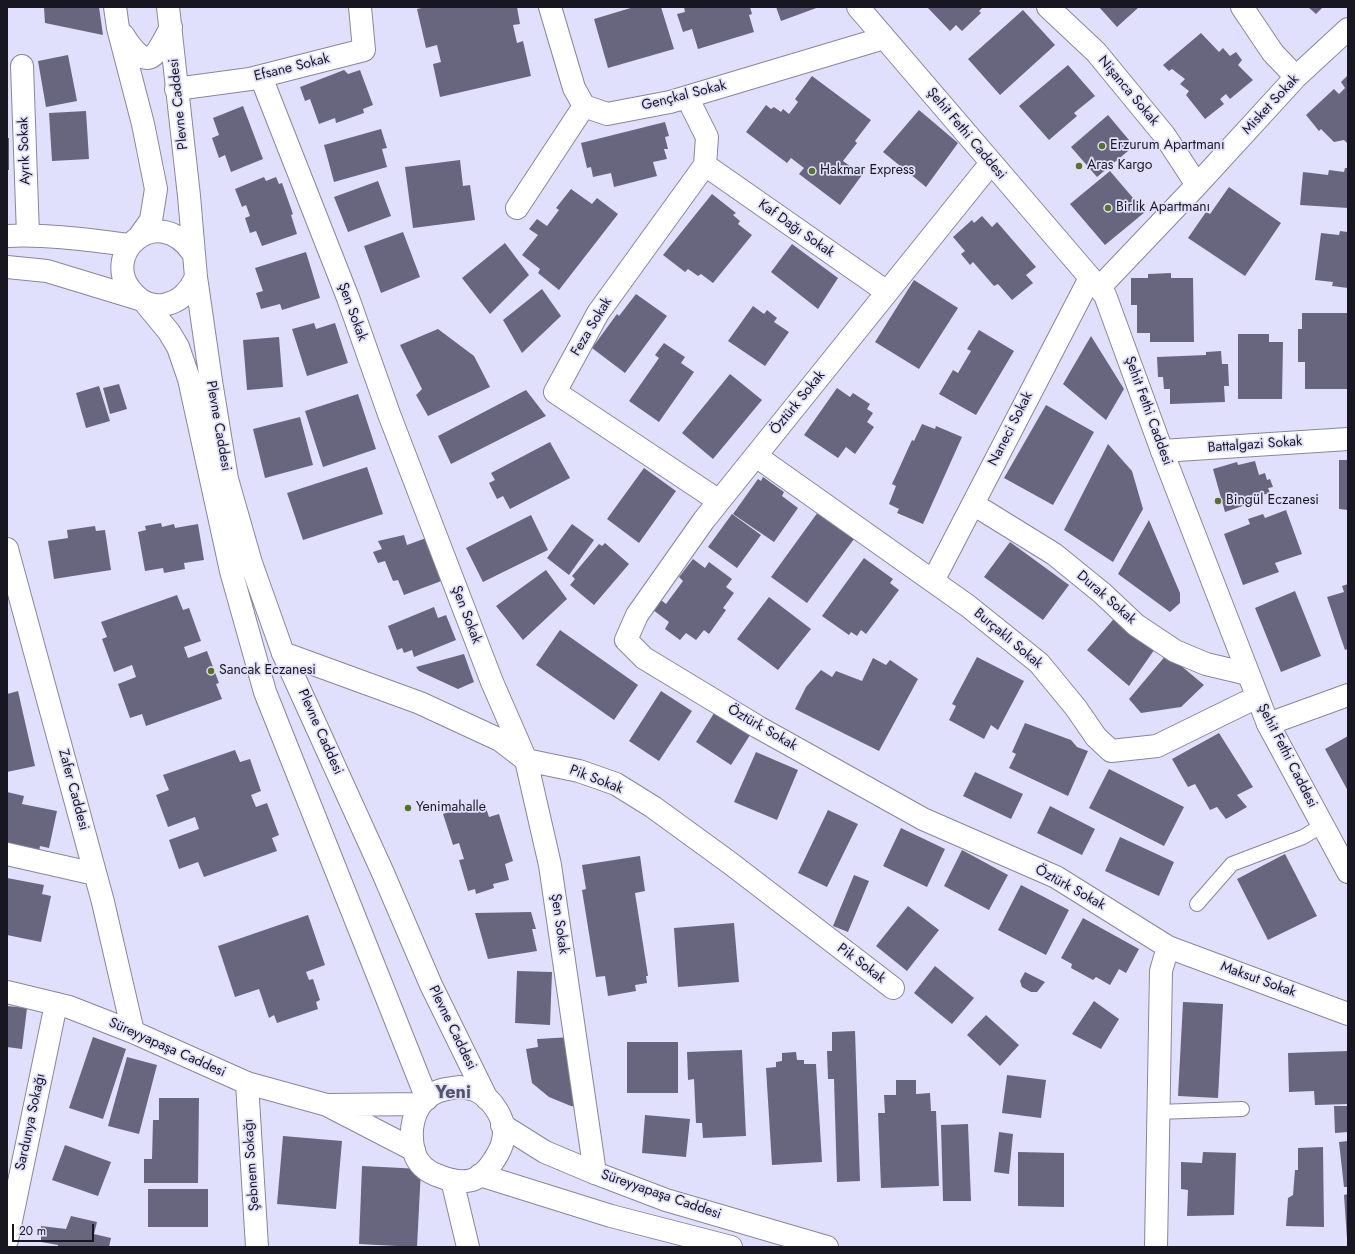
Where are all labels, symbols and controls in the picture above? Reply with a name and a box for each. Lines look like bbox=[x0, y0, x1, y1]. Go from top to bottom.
street label: Efsane Sokak bbox=[253, 51, 331, 85]
street label: Nişanca Sokak bbox=[1094, 53, 1162, 129]
street label: Plevne Caddesi bbox=[166, 58, 192, 150]
street label: Misket Sokak bbox=[1239, 72, 1303, 138]
street label: Gençkal Sokak bbox=[640, 77, 728, 115]
street label: Şehit Fethi Caddesi bbox=[923, 85, 1009, 183]
street label: Ayrık Sokak bbox=[15, 117, 35, 185]
place label: Erzurum Apartmanı bbox=[1110, 138, 1225, 154]
marker: Erzurum Apartmanı bbox=[1097, 141, 1107, 151]
place label: Aras Kargo bbox=[1087, 158, 1152, 174]
marker: Aras Kargo bbox=[1074, 161, 1084, 171]
place label: Hakmar Express bbox=[820, 163, 914, 179]
marker: Hakmar Express bbox=[807, 166, 817, 176]
street label: Kaf Dağı Sokak bbox=[755, 197, 837, 261]
place label: Birlik Apartmanı bbox=[1116, 200, 1210, 216]
marker: Birlik Apartmanı bbox=[1103, 203, 1113, 213]
street label: Şen Sokak bbox=[334, 281, 370, 343]
street label: Feza Sokak bbox=[568, 295, 616, 359]
street label: Şehit Fethi Caddesi bbox=[1121, 354, 1175, 468]
street label: Öztürk Sokak bbox=[767, 368, 829, 438]
street label: Plevne Caddesi bbox=[202, 379, 234, 473]
street label: Naneci Sokak bbox=[985, 389, 1037, 469]
street label: Battalgazi Sokak bbox=[1207, 433, 1303, 457]
place label: Bingül Eczanesi bbox=[1226, 493, 1319, 509]
marker: Bingül Eczanesi bbox=[1213, 496, 1223, 506]
street label: Durak Sokak bbox=[1073, 568, 1139, 628]
street label: Şen Sokak bbox=[447, 584, 485, 646]
street label: Burçaklı Sokak bbox=[970, 605, 1046, 673]
place label: Sancak Eczanesi bbox=[219, 663, 316, 679]
marker: Sancak Eczanesi bbox=[206, 666, 216, 676]
street label: Plevne Caddesi bbox=[294, 687, 346, 777]
street label: Öztürk Sokak bbox=[724, 701, 800, 755]
street label: Şehit Fethi Caddesi bbox=[1254, 701, 1320, 811]
street label: Zafer Caddesi bbox=[54, 748, 92, 832]
street label: Pik Sokak bbox=[567, 762, 625, 798]
place label: Yenimahalle bbox=[416, 800, 486, 816]
marker: Yenimahalle bbox=[403, 803, 413, 813]
street label: Öztürk Sokak bbox=[1032, 862, 1108, 914]
street label: Şen Sokak bbox=[546, 893, 572, 955]
street label: Pik Sokak bbox=[834, 940, 888, 988]
street label: Maksut Sokak bbox=[1218, 959, 1298, 1001]
street label: Plevne Caddesi bbox=[424, 983, 480, 1073]
street label: Süreyyapaşa Caddesi bbox=[106, 1015, 228, 1081]
street label: Sardunya Sokağı bbox=[13, 1072, 49, 1172]
district label: Yeni bbox=[435, 1083, 471, 1105]
street label: Şebnem Sokağı bbox=[240, 1118, 264, 1212]
street label: Süreyyapaşa Caddesi bbox=[599, 1167, 723, 1223]
scale bar bbox=[14, 1216, 96, 1242]
text: 20 m bbox=[19, 1222, 46, 1240]

